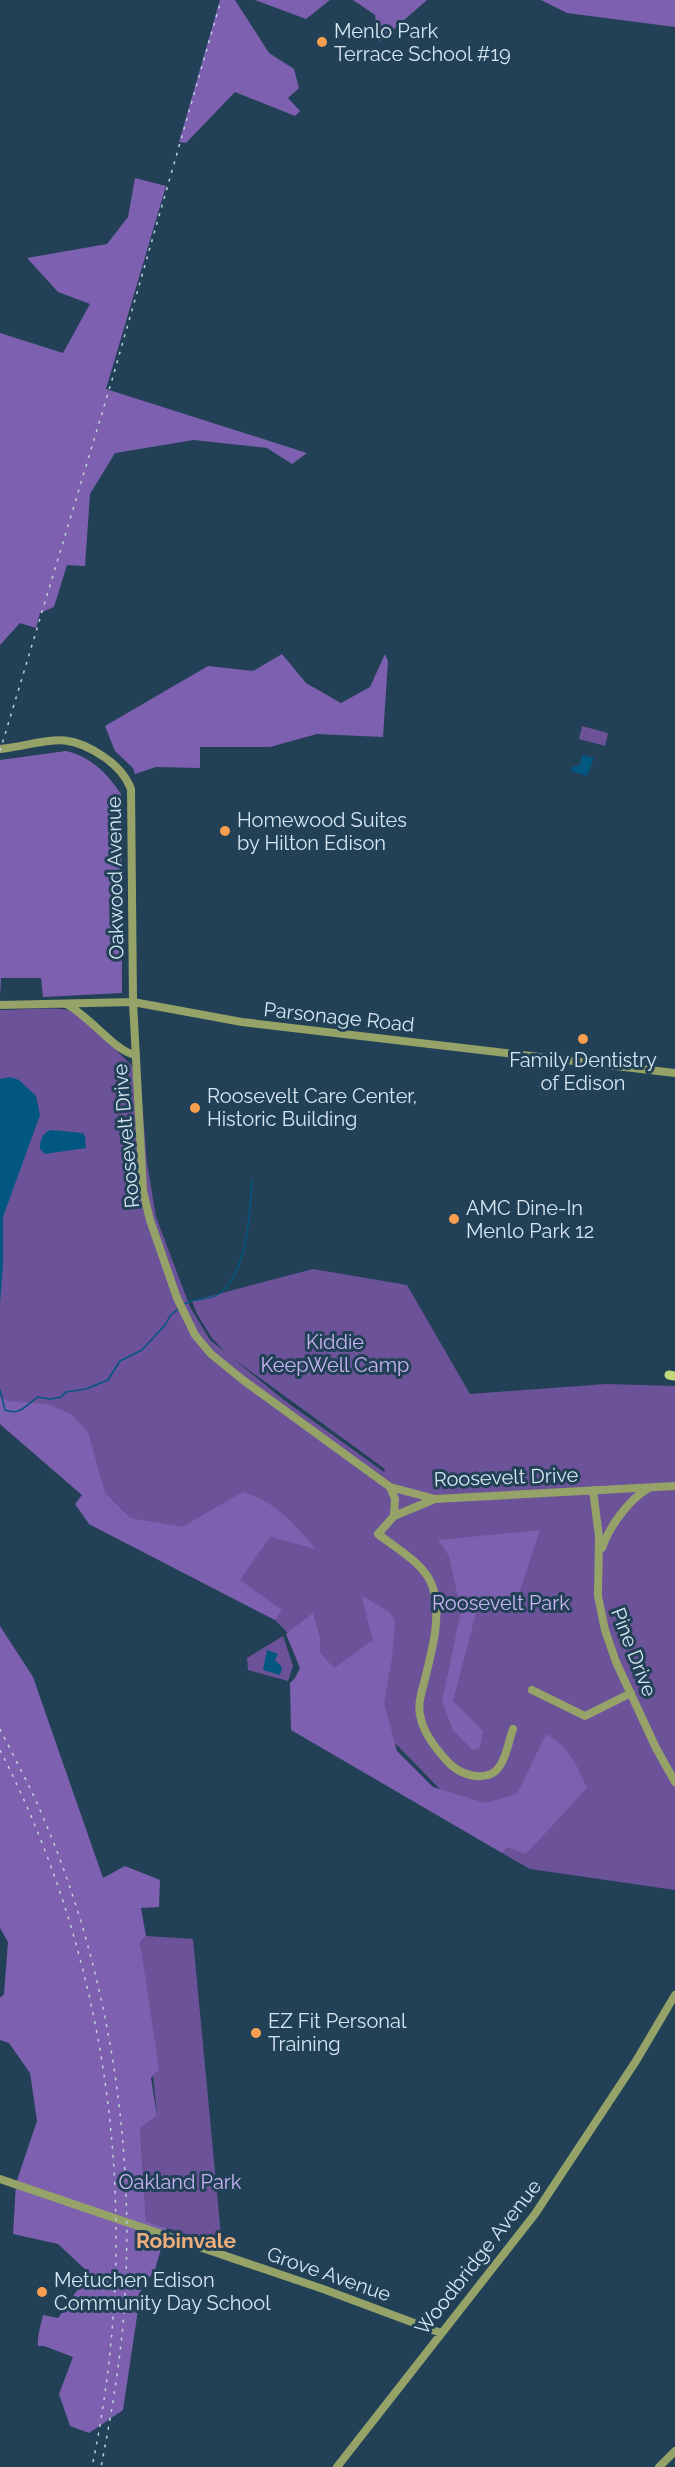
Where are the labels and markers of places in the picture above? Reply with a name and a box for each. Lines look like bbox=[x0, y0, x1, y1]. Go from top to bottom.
place label: Menlo Park Terrace School #19 bbox=[334, 19, 511, 66]
marker: Menlo Park Terrace School #19 bbox=[315, 35, 329, 49]
place label: Homewood Suites by Hilton Edison bbox=[237, 808, 407, 855]
marker: Homewood Suites by Hilton Edison bbox=[218, 824, 232, 838]
marker: Family Dentistry of Edison bbox=[576, 1032, 590, 1046]
place label: Family Dentistry of Edison bbox=[509, 1048, 657, 1095]
place label: Roosevelt Care Center, Historic Building bbox=[207, 1084, 417, 1131]
marker: Roosevelt Care Center, Historic Building bbox=[188, 1101, 202, 1115]
place label: AMC Dine-In Menlo Park 12 bbox=[466, 1196, 594, 1243]
marker: AMC Dine-In Menlo Park 12 bbox=[447, 1212, 461, 1226]
place label: EZ Fit Personal Training bbox=[268, 2009, 407, 2056]
marker: EZ Fit Personal Training bbox=[249, 2026, 263, 2040]
place label: Metuchen Edison Community Day School bbox=[54, 2268, 271, 2315]
marker: Metuchen Edison Community Day School bbox=[35, 2285, 49, 2299]

